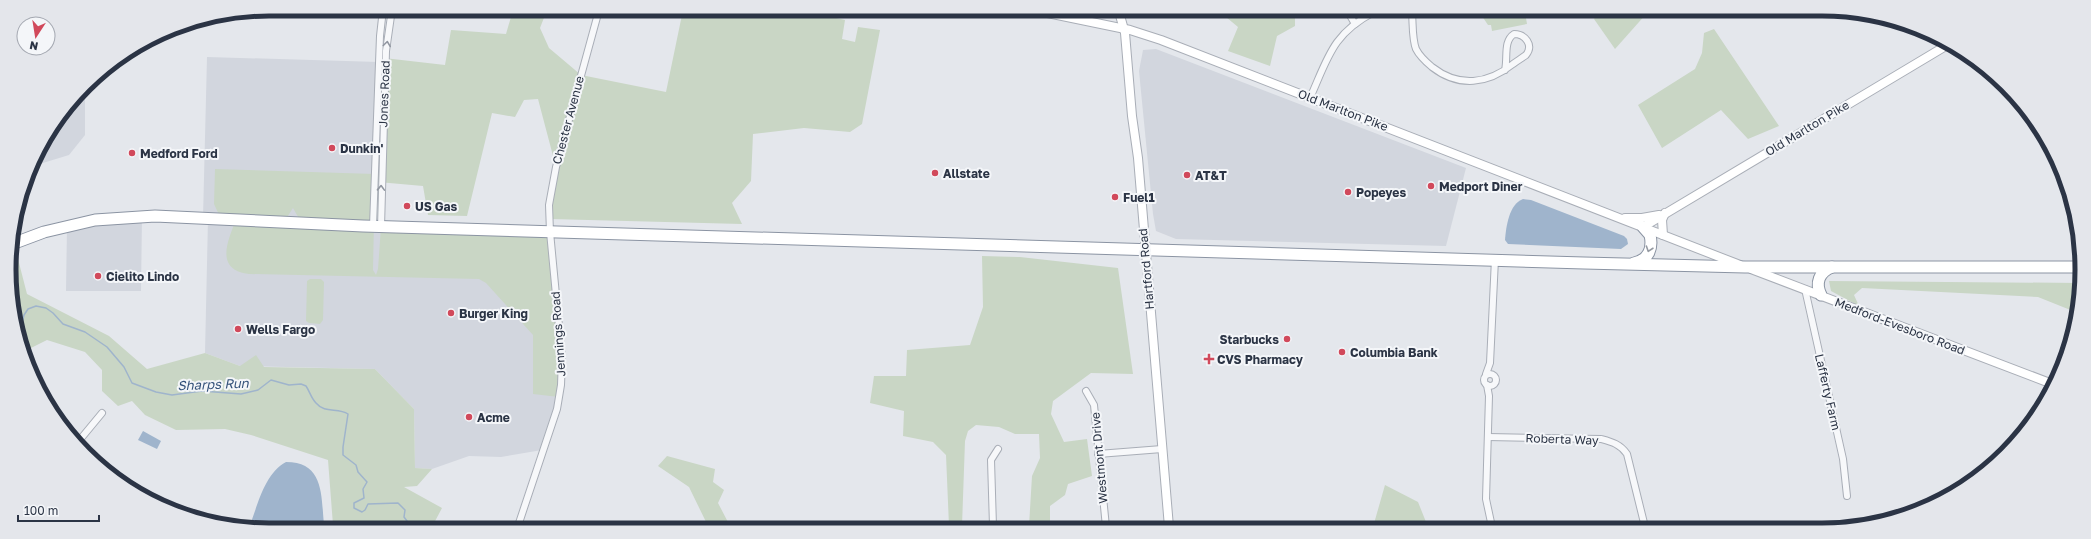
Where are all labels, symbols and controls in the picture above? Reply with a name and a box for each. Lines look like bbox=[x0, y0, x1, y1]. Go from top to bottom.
north arrow bbox=[16, 16, 56, 56]
text: N bbox=[28, 39, 39, 53]
one-way arrow bbox=[382, 41, 391, 47]
street label: Jones Road bbox=[375, 60, 393, 128]
street label: Chester Avenue bbox=[549, 74, 587, 166]
street label: Old Marlton Pike bbox=[1296, 86, 1390, 134]
street label: Old Marlton Pike bbox=[1762, 97, 1852, 159]
place label: Dunkin' bbox=[340, 141, 383, 156]
marker: Dunkin' bbox=[327, 143, 337, 153]
place label: Medford Ford bbox=[140, 146, 218, 161]
marker: Medford Ford bbox=[127, 148, 137, 158]
place label: Allstate bbox=[943, 166, 990, 181]
marker: Allstate bbox=[930, 168, 940, 178]
place label: AT&T bbox=[1195, 168, 1227, 183]
marker: AT&T bbox=[1182, 170, 1192, 180]
place label: Medport Diner bbox=[1439, 179, 1523, 194]
marker: Medport Diner bbox=[1426, 181, 1436, 191]
one-way arrow bbox=[377, 185, 386, 191]
place label: Popeyes bbox=[1356, 185, 1406, 200]
marker: Popeyes bbox=[1343, 187, 1353, 197]
place label: Fuel1 bbox=[1123, 190, 1155, 205]
marker: Fuel1 bbox=[1110, 192, 1120, 202]
place label: US Gas bbox=[415, 199, 458, 214]
marker: US Gas bbox=[402, 201, 412, 211]
street label: Hartford Road bbox=[1135, 228, 1157, 310]
one-way arrow bbox=[1646, 245, 1654, 252]
place label: Cielito Lindo bbox=[106, 269, 179, 284]
marker: Cielito Lindo bbox=[93, 271, 103, 281]
street label: Jennings Road bbox=[548, 291, 568, 377]
street label: Medford-Evesboro Road bbox=[1833, 294, 1967, 358]
place label: Burger King bbox=[459, 306, 528, 321]
marker: Burger King bbox=[446, 308, 456, 318]
place label: Wells Fargo bbox=[246, 322, 315, 337]
marker: Wells Fargo bbox=[233, 324, 243, 334]
place label: Starbucks bbox=[1220, 332, 1279, 347]
marker: Starbucks bbox=[1282, 334, 1292, 344]
place label: Columbia Bank bbox=[1350, 345, 1438, 360]
marker: Columbia Bank bbox=[1337, 347, 1347, 357]
place label: CVS Pharmacy bbox=[1217, 352, 1304, 367]
street label: Lafferty Farm bbox=[1812, 352, 1844, 432]
marker: CVS Pharmacy bbox=[1204, 354, 1214, 364]
water label: Sharps Run bbox=[177, 375, 250, 393]
place label: Acme bbox=[477, 410, 510, 425]
marker: Acme bbox=[464, 412, 474, 422]
street label: Westmont Drive bbox=[1088, 412, 1110, 504]
street label: Roberta Way bbox=[1525, 430, 1599, 448]
scale bar bbox=[18, 497, 99, 523]
text: 100 m bbox=[24, 503, 58, 518]

